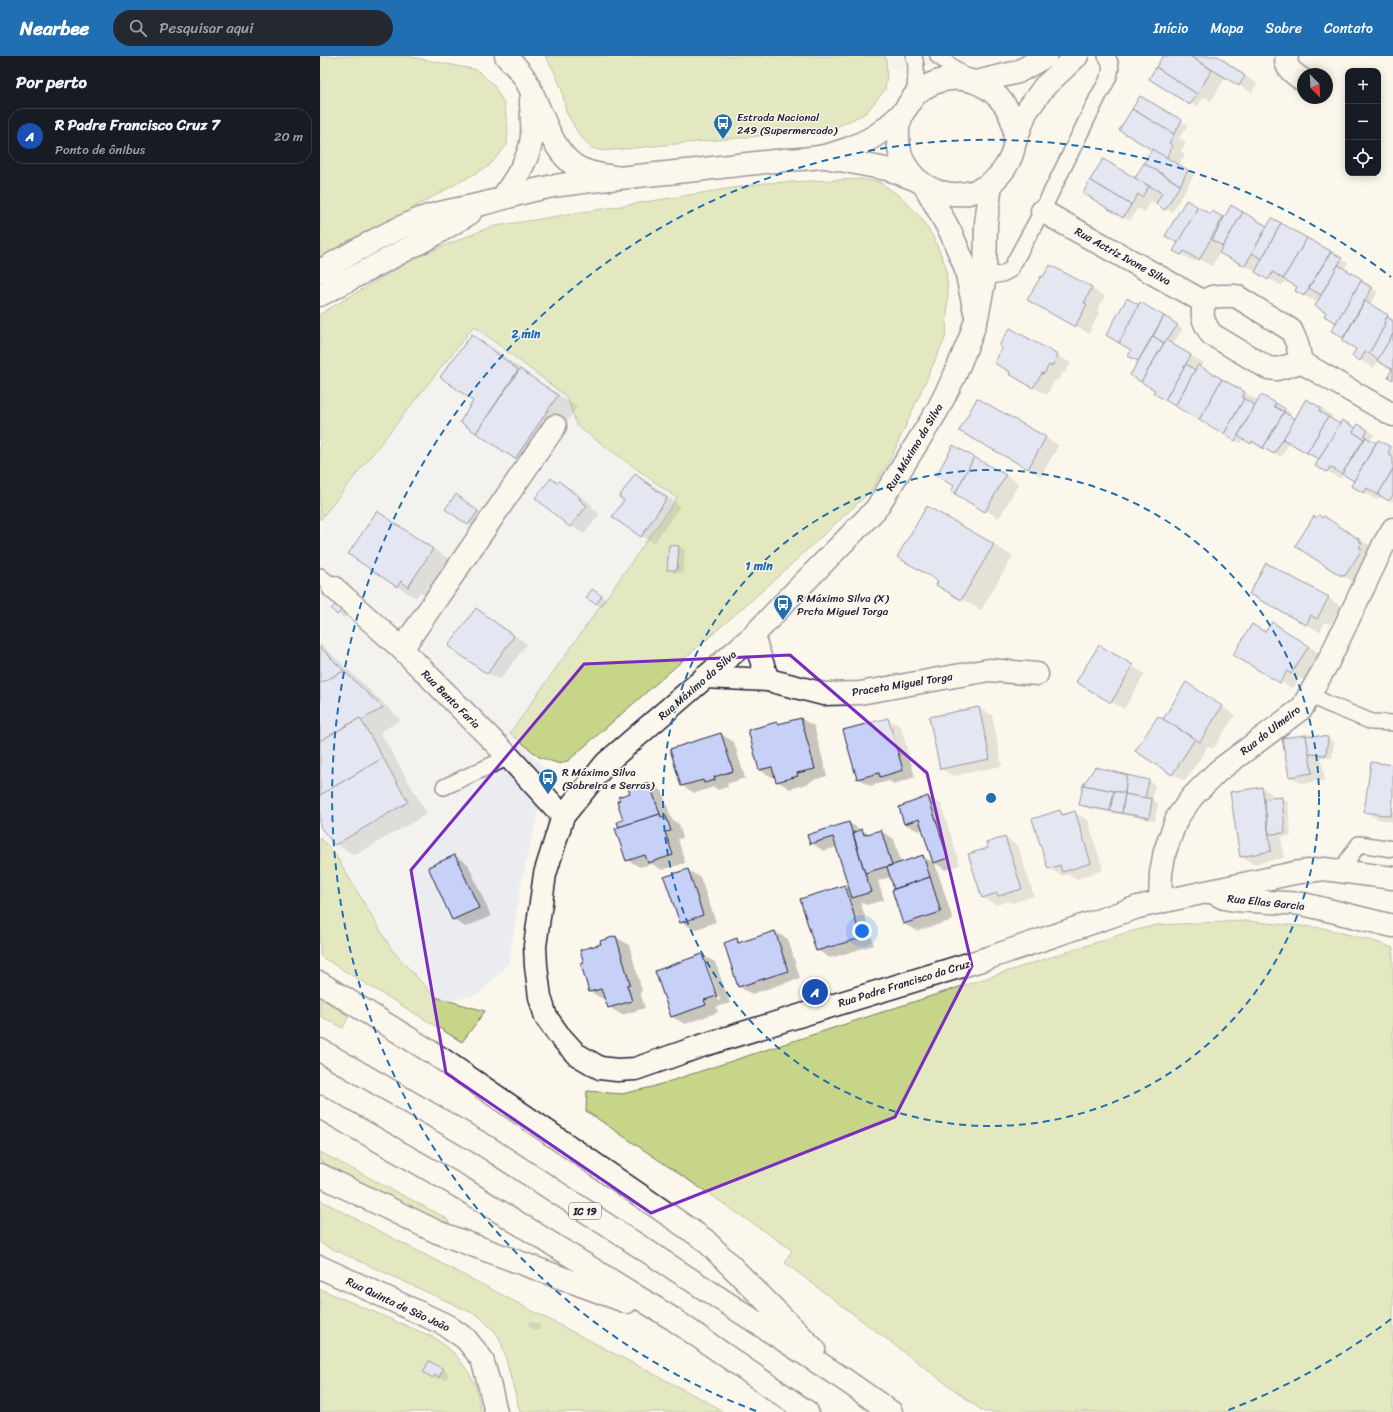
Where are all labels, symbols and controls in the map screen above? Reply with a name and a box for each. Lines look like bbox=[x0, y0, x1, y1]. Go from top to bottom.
search box bbox=[113, 10, 393, 46]
text: Nearbee bbox=[20, 12, 89, 45]
text: Pesquisar aqui bbox=[159, 15, 253, 41]
text: Início bbox=[1154, 16, 1188, 41]
text: Mapa bbox=[1210, 16, 1243, 41]
text: Sobre bbox=[1265, 16, 1302, 41]
text: Contato bbox=[1324, 16, 1373, 41]
icon: search bbox=[127, 17, 149, 39]
text: Por perto bbox=[16, 67, 87, 97]
north arrow bbox=[1297, 68, 1333, 104]
map controls bbox=[1345, 68, 1381, 176]
button: + bbox=[1345, 68, 1381, 104]
button: − bbox=[1345, 104, 1381, 140]
place label: Estrada Nacional 249 (Supermercado) bbox=[737, 108, 838, 140]
text: R Padre Francisco Cruz 7 bbox=[55, 112, 220, 138]
bus stop icon: Estrada Nacional 249 (Supermercado) bbox=[712, 112, 734, 140]
text: A bbox=[26, 125, 34, 148]
text: 20 m bbox=[274, 125, 303, 148]
text: Ponto de ônibus bbox=[55, 138, 145, 161]
button: locate bbox=[1345, 140, 1381, 176]
street label: Rua Actriz Ivone Silva bbox=[1071, 222, 1175, 291]
text: 2 min bbox=[510, 323, 541, 345]
street label: Rua Máximo da Silva bbox=[881, 399, 948, 495]
text: 1 min bbox=[745, 555, 773, 577]
place label: R Máximo Silva (X) Prcta Miguel Torga bbox=[797, 589, 890, 621]
bus stop icon: R Máximo Silva (X) Prcta Miguel Torga bbox=[772, 593, 794, 621]
street label: Rua Máximo da Silva bbox=[654, 645, 741, 725]
street label: Rua Bento Faria bbox=[417, 665, 485, 734]
street label: Praceta Miguel Torga bbox=[850, 667, 954, 702]
street label: Rua do Ulmeiro bbox=[1236, 700, 1305, 760]
place label: R Máximo Silva (Sobreira e Serras) bbox=[562, 763, 655, 795]
bus stop icon: R Máximo Silva (Sobreira e Serras) bbox=[537, 767, 559, 795]
centre of rings bbox=[984, 791, 998, 805]
street label: Rua Elias Garcia bbox=[1226, 889, 1306, 916]
your location bbox=[852, 921, 872, 941]
street label: Rua Padre Francisco da Cruz bbox=[836, 954, 973, 1013]
pin: A bbox=[802, 977, 828, 1007]
road number: IC 19 bbox=[569, 1203, 601, 1219]
street label: Rua Quinta de São João bbox=[343, 1272, 453, 1337]

